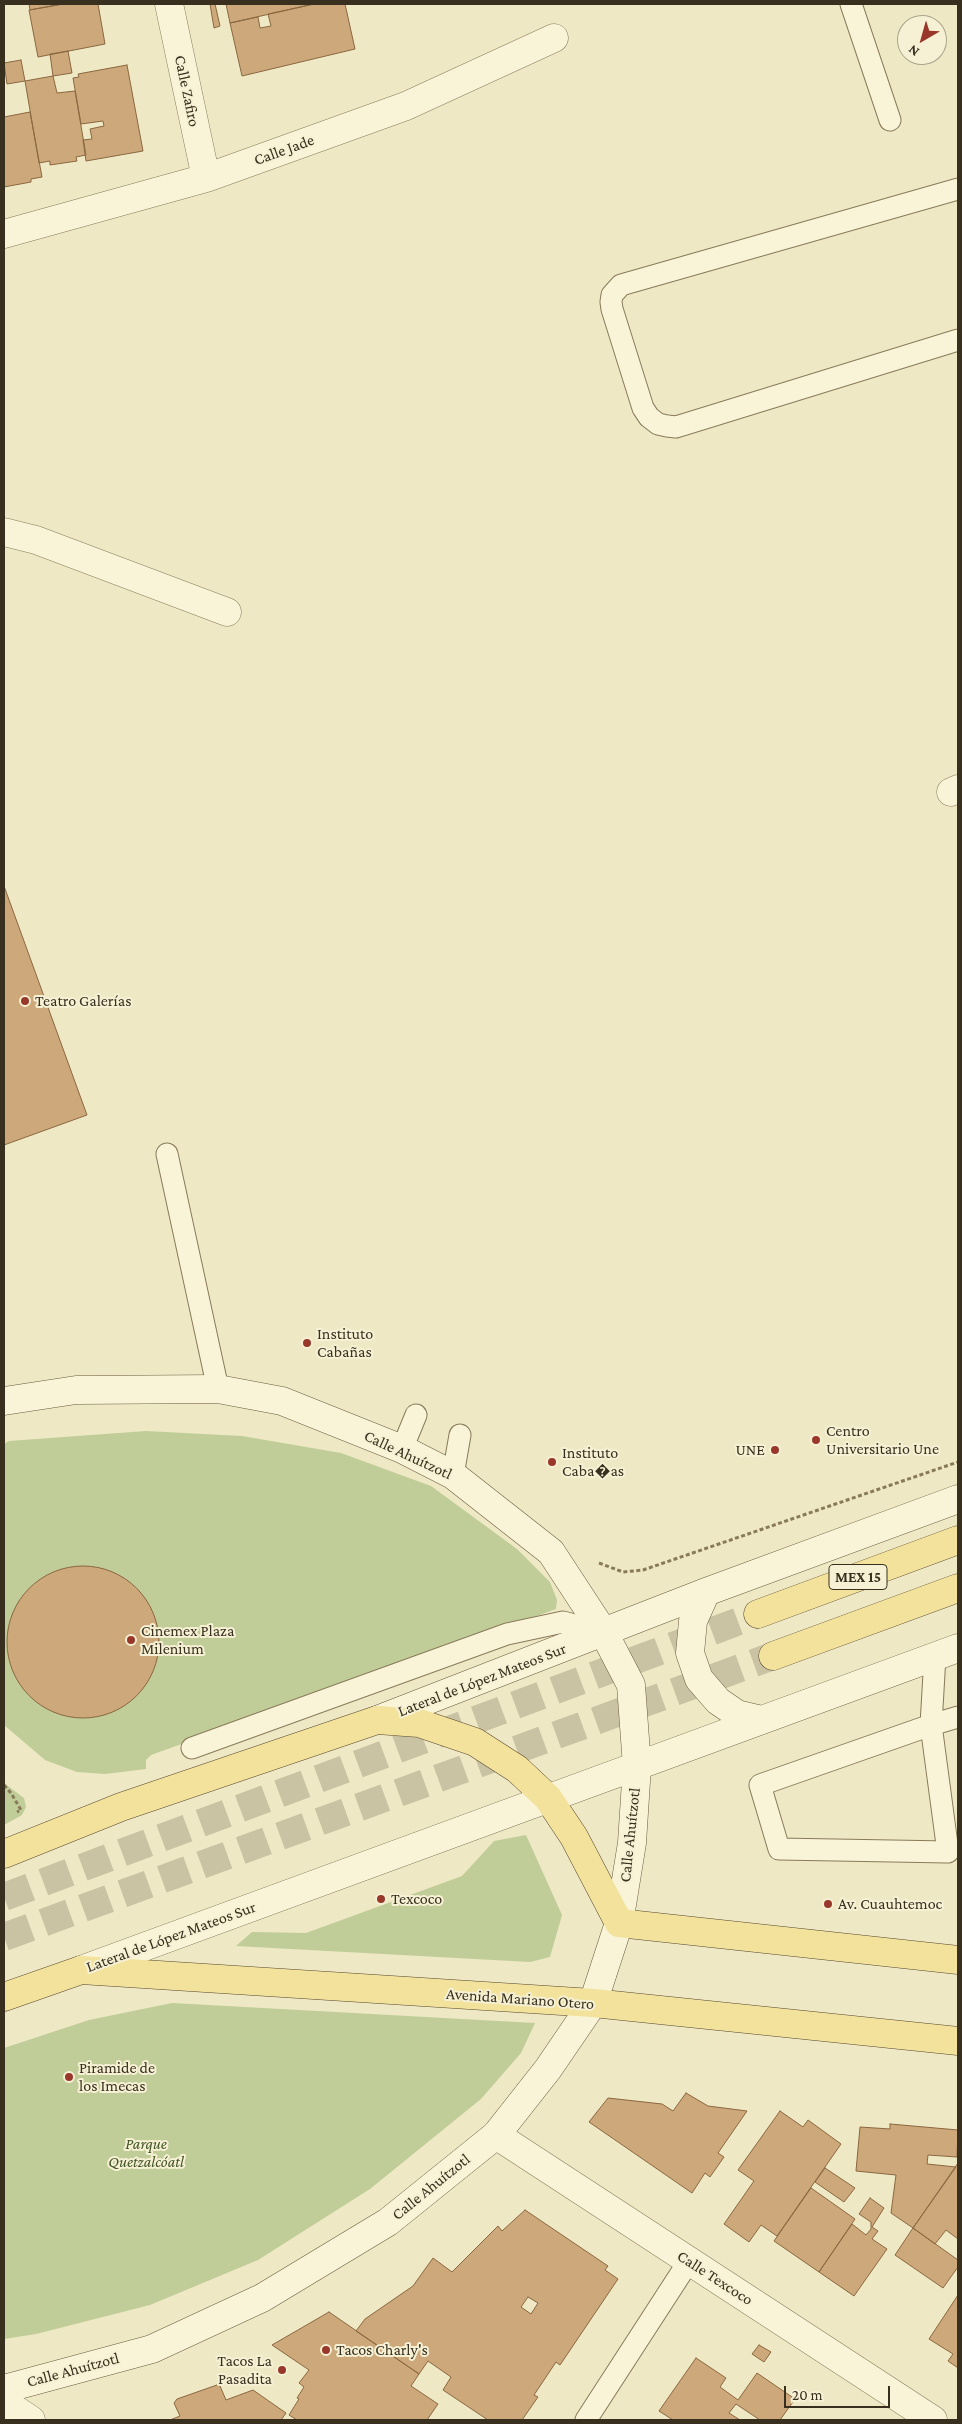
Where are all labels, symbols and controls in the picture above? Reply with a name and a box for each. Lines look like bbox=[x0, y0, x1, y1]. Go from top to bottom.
north arrow bbox=[897, 15, 947, 65]
text: N bbox=[905, 42, 922, 60]
street label: Calle Zafiro bbox=[170, 53, 204, 129]
street label: Calle Jade bbox=[251, 130, 317, 170]
place label: Teatro Galerías bbox=[35, 991, 131, 1011]
marker: Teatro Galerías bbox=[19, 995, 31, 1007]
place label: Instituto Cabañas bbox=[317, 1324, 373, 1362]
marker: Instituto Cabañas bbox=[301, 1337, 313, 1349]
place label: Centro Universitario Une bbox=[826, 1421, 939, 1459]
street label: Calle Ahuítzotl bbox=[361, 1426, 455, 1484]
marker: Centro Universitario Une bbox=[810, 1434, 822, 1446]
place label: UNE bbox=[735, 1440, 765, 1460]
place label: Instituto Caba�as bbox=[562, 1443, 624, 1481]
marker: UNE bbox=[769, 1444, 781, 1456]
marker: Instituto Caba�as bbox=[546, 1456, 558, 1468]
road number: MEX 15 bbox=[829, 1564, 887, 1590]
place label: Cinemex Plaza Milenium bbox=[141, 1621, 234, 1659]
marker: Cinemex Plaza Milenium bbox=[125, 1634, 137, 1646]
street label: Lateral de López Mateos Sur bbox=[395, 1639, 569, 1721]
street label: Calle Ahuítzotl bbox=[615, 1787, 645, 1883]
place label: Texcoco bbox=[391, 1889, 442, 1909]
marker: Texcoco bbox=[375, 1893, 387, 1905]
place label: Av. Cuauhtemoc bbox=[838, 1894, 942, 1914]
street label: Lateral de López Mateos Sur bbox=[84, 1897, 258, 1977]
marker: Av. Cuauhtemoc bbox=[822, 1898, 834, 1910]
street label: Avenida Mariano Otero bbox=[445, 1984, 595, 2014]
place label: Piramide de los Imecas bbox=[79, 2058, 155, 2096]
marker: Piramide de los Imecas bbox=[63, 2071, 75, 2083]
park label: Parque Quetzalcóatl bbox=[108, 2134, 184, 2172]
street label: Calle Ahuítzotl bbox=[388, 2150, 474, 2224]
street label: Calle Texcoco bbox=[674, 2246, 756, 2310]
place label: Tacos Charly's bbox=[336, 2340, 428, 2360]
marker: Tacos Charly's bbox=[320, 2344, 332, 2356]
street label: Calle Ahuítzotl bbox=[25, 2348, 121, 2392]
place label: Tacos La Pasadita bbox=[217, 2351, 272, 2389]
marker: Tacos La Pasadita bbox=[276, 2364, 288, 2376]
scale bar bbox=[787, 2376, 893, 2408]
text: 20 m bbox=[792, 2387, 823, 2403]

